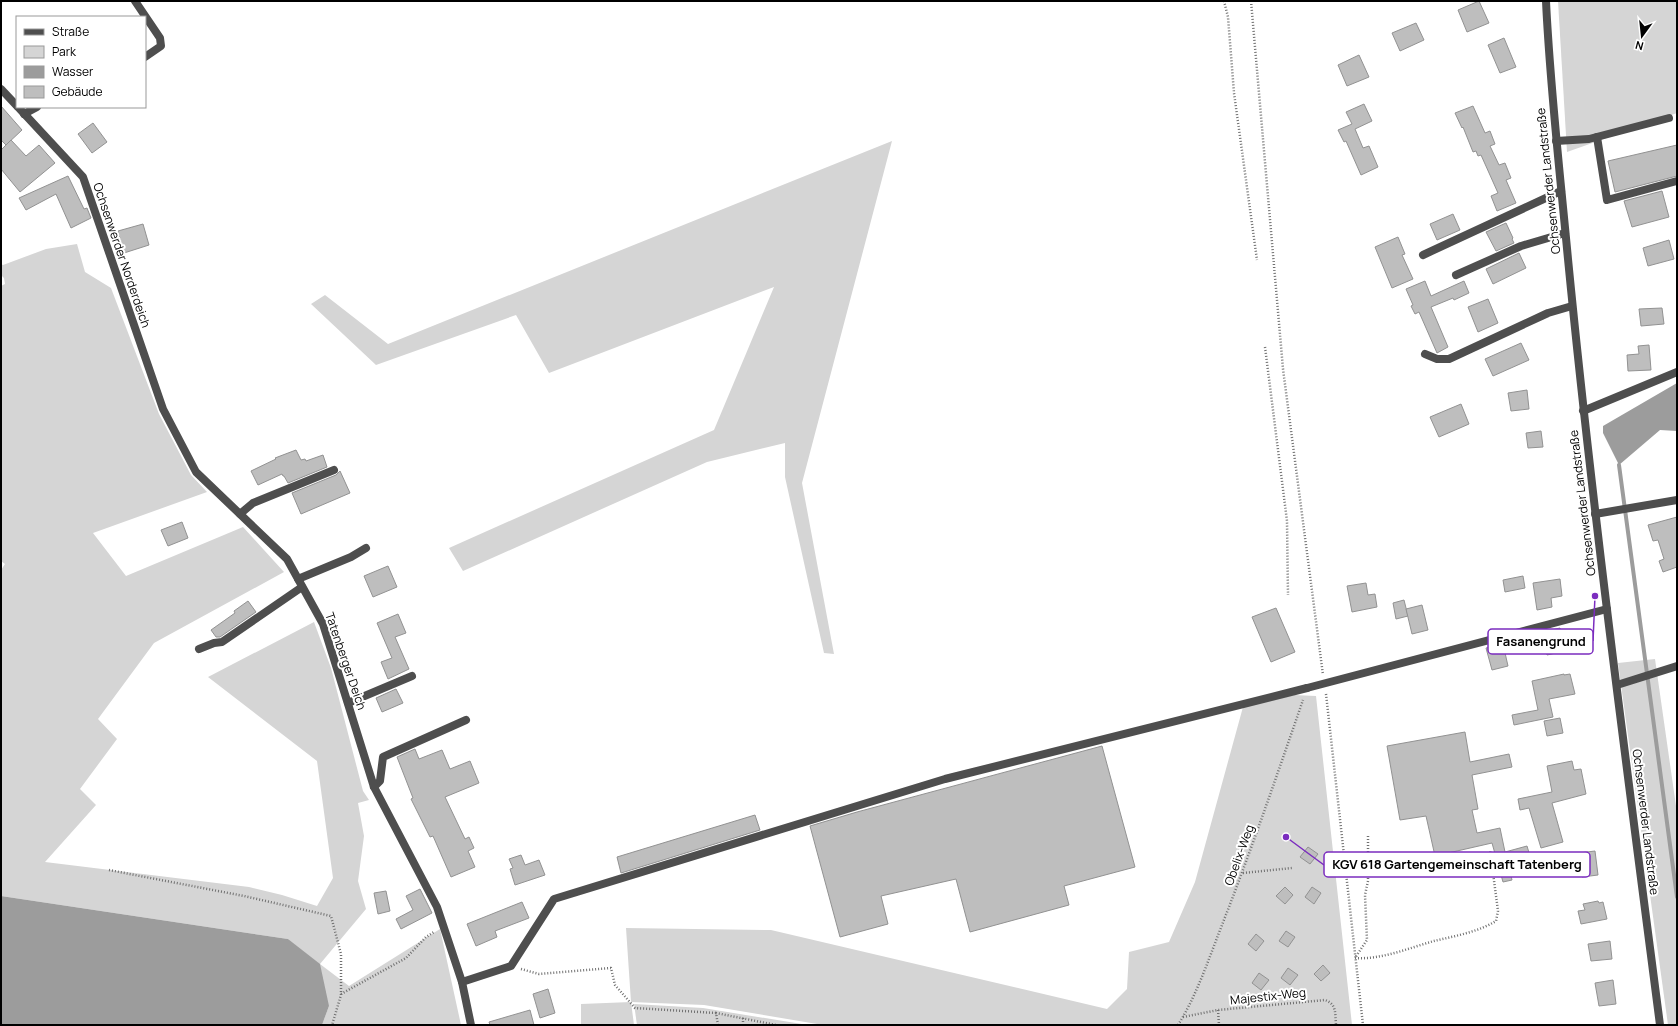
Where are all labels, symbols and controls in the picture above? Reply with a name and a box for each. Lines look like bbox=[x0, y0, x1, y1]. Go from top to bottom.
legend bbox=[16, 16, 146, 108]
north arrow bbox=[1622, 16, 1662, 56]
text: Straße bbox=[52, 23, 89, 40]
text: N bbox=[1633, 38, 1645, 54]
text: Park bbox=[52, 43, 77, 60]
text: Wasser bbox=[52, 63, 94, 80]
text: Gebäude bbox=[52, 83, 103, 100]
street label: Ochsenwerder Landstraße bbox=[1532, 107, 1564, 255]
street label: Ochsenwerder Norderdeich bbox=[89, 180, 155, 330]
street label: Ochsenwerder Landstraße bbox=[1565, 429, 1599, 577]
street label: Tatenberger Deich bbox=[321, 610, 371, 712]
callout: Fasanengrund bbox=[1488, 629, 1593, 654]
text: Fasanengrund bbox=[1496, 632, 1586, 650]
street label: Ochsenwerder Landstraße bbox=[1629, 748, 1663, 896]
street label: Obelix-Weg bbox=[1220, 822, 1258, 888]
callout: KGV 618 Gartengemeinschaft Tatenberg bbox=[1324, 852, 1590, 877]
text: KGV 618 Gartengemeinschaft Tatenberg bbox=[1332, 855, 1582, 873]
street label: Majestix-Weg bbox=[1229, 984, 1307, 1008]

